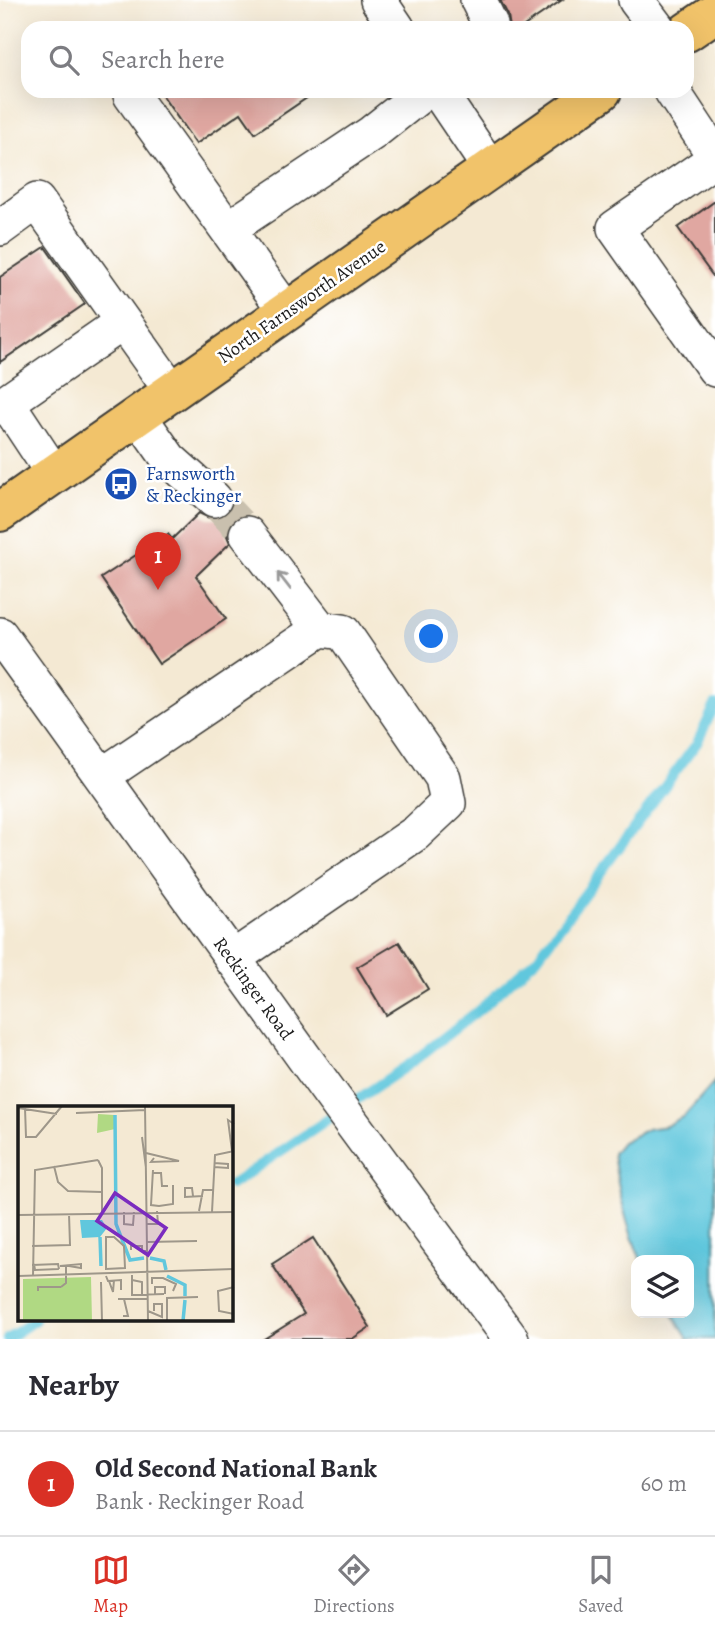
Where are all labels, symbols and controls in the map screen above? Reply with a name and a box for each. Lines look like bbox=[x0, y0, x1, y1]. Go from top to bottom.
search box bbox=[21, 21, 694, 98]
icon: search bbox=[45, 41, 83, 79]
text: Search here bbox=[101, 42, 225, 77]
street label: North Farnsworth Avenue bbox=[212, 234, 391, 370]
place label: Farnsworth & Reckinger bbox=[146, 461, 241, 509]
bus stop icon: Farnsworth & Reckinger bbox=[102, 465, 140, 503]
pin: 1 bbox=[135, 532, 181, 590]
one-way arrow bbox=[276, 573, 291, 591]
your location bbox=[414, 619, 448, 653]
street label: Reckinger Road bbox=[207, 932, 300, 1046]
inset map bbox=[18, 1106, 233, 1322]
map controls bbox=[631, 1255, 694, 1318]
button: layers bbox=[631, 1255, 694, 1318]
text: Nearby bbox=[28, 1365, 119, 1405]
text: Old Second National Bank bbox=[95, 1451, 377, 1486]
text: 1 bbox=[47, 1468, 55, 1499]
text: 60 m bbox=[640, 1468, 687, 1499]
text: Bank · Reckinger Road bbox=[95, 1486, 304, 1517]
tab: Map bbox=[92, 1551, 130, 1619]
tab: Directions bbox=[313, 1551, 395, 1619]
tab: Saved bbox=[578, 1551, 623, 1619]

